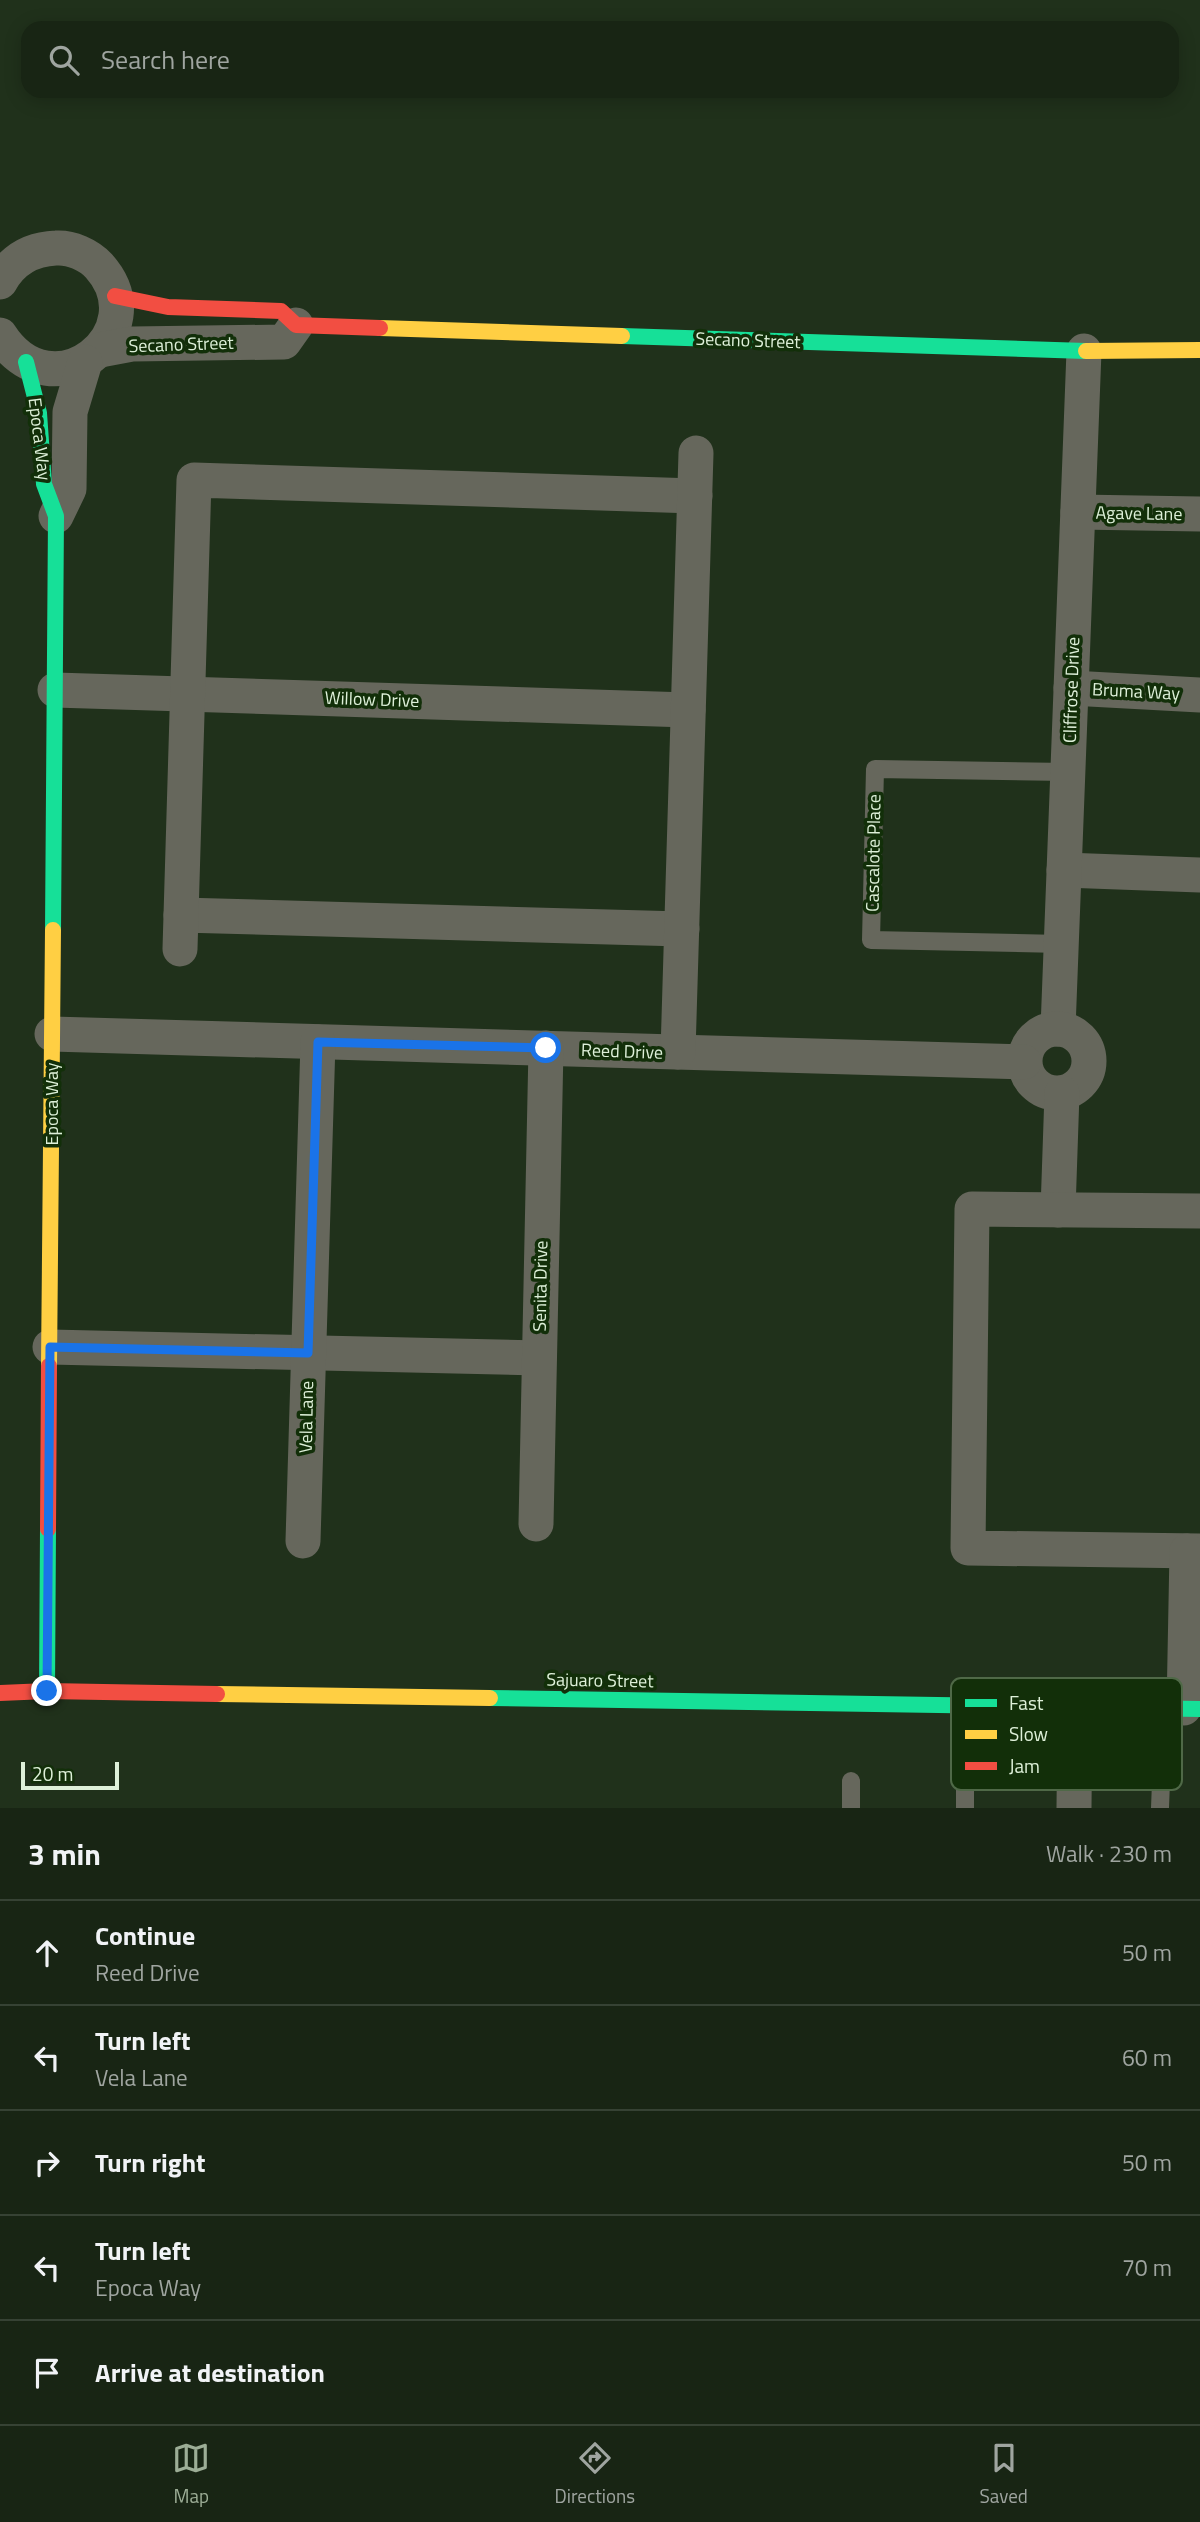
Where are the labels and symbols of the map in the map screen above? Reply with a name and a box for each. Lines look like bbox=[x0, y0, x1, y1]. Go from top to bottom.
street label: Secano Street bbox=[695, 325, 802, 355]
street label: Secano Street bbox=[128, 329, 235, 359]
street label: Epoca Way bbox=[22, 396, 58, 482]
street label: Agave Lane bbox=[1095, 499, 1183, 527]
street label: Cliffrose Drive bbox=[1056, 636, 1086, 744]
street label: Bruma Way bbox=[1091, 675, 1181, 707]
street label: Willow Drive bbox=[324, 684, 420, 714]
street label: Cascalote Place bbox=[858, 794, 888, 912]
route start bbox=[530, 1032, 561, 1063]
street label: Reed Drive bbox=[581, 1036, 663, 1066]
street label: Epoca Way bbox=[38, 1062, 65, 1146]
street label: Senita Drive bbox=[526, 1240, 554, 1332]
street label: Vela Lane bbox=[292, 1381, 320, 1453]
street label: Sajuaro Street bbox=[546, 1666, 655, 1694]
route end bbox=[31, 1675, 62, 1706]
legend bbox=[951, 1678, 1182, 1790]
text: Fast bbox=[1009, 1688, 1044, 1717]
text: Slow bbox=[1009, 1719, 1048, 1748]
text: Jam bbox=[1009, 1751, 1040, 1780]
scale bar bbox=[21, 1759, 119, 1791]

